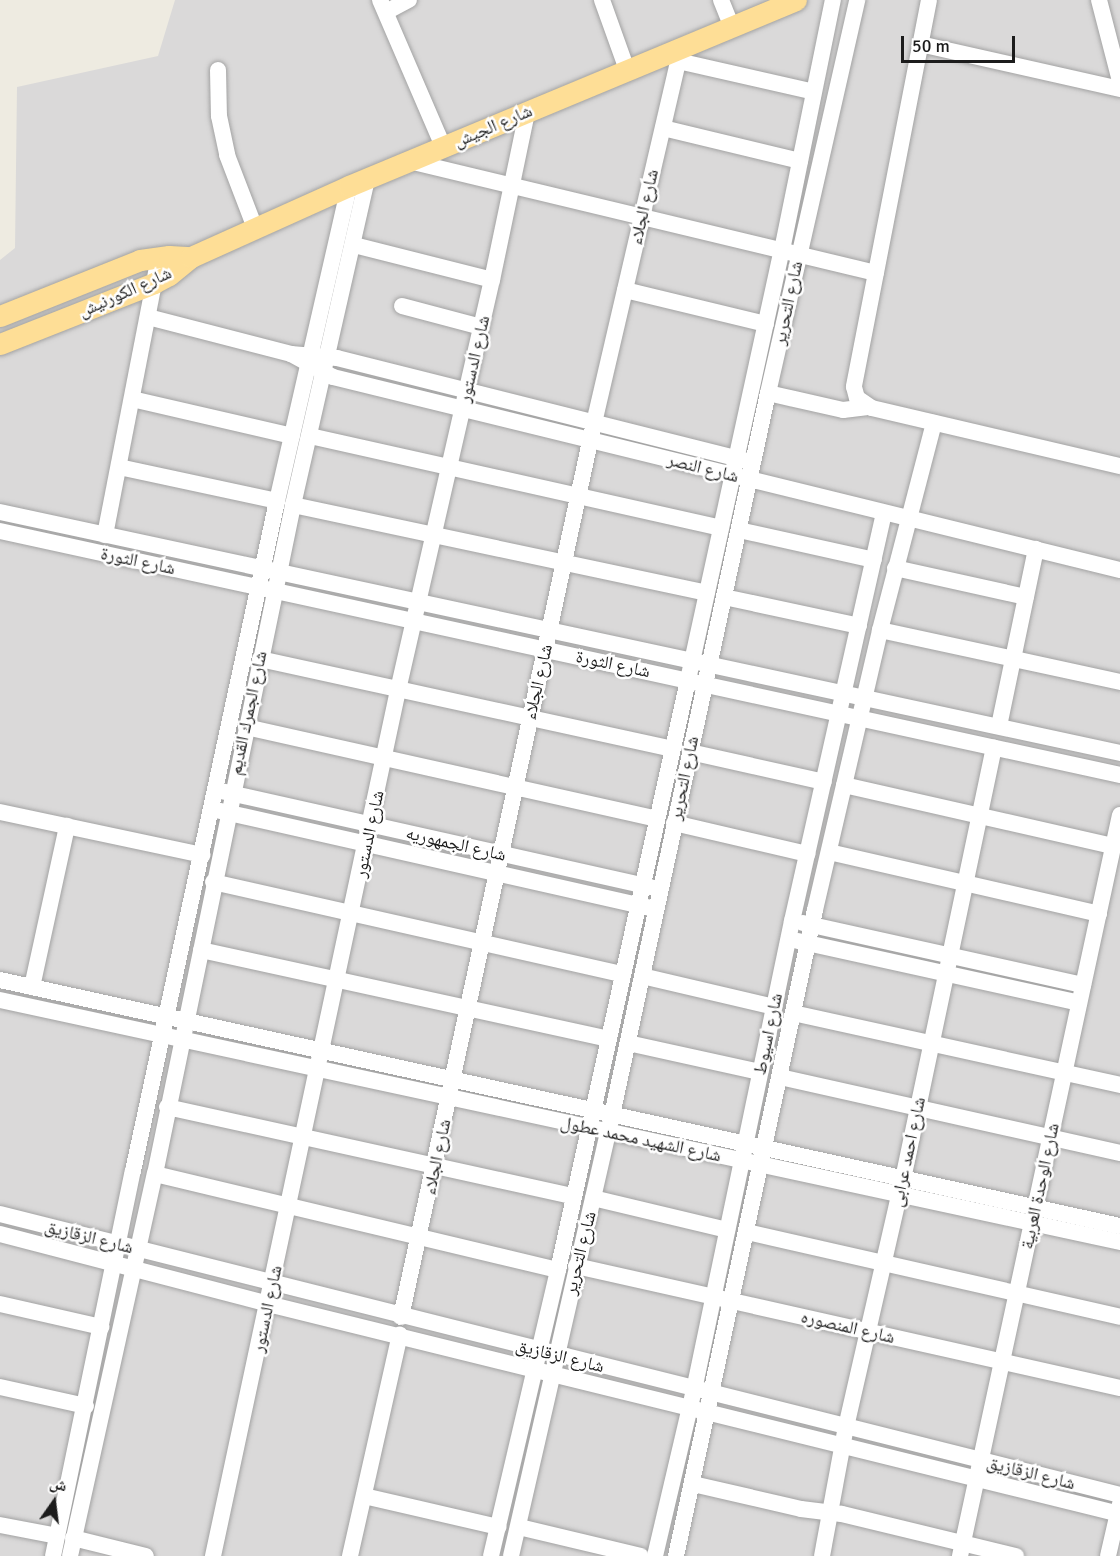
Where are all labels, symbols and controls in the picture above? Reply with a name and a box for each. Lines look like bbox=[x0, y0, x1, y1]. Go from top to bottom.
scale bar bbox=[904, 24, 1018, 62]
text: 50 m bbox=[912, 35, 950, 57]
street label: شارع الجيش bbox=[451, 100, 535, 152]
street label: شارع الجلاء bbox=[625, 167, 663, 247]
street label: شارع التحرير bbox=[769, 259, 807, 347]
street label: شارع الكورنيش bbox=[75, 262, 175, 322]
street label: شارع الدستور bbox=[454, 313, 494, 405]
street label: شارع النصر bbox=[665, 449, 741, 487]
street label: شارع الثورة bbox=[99, 543, 177, 579]
street label: شارع الجلاء bbox=[519, 642, 557, 722]
street label: شارع الثورة bbox=[574, 646, 652, 682]
street label: شارع الجمرك القديم bbox=[224, 649, 272, 777]
street label: شارع التحرير bbox=[665, 734, 703, 822]
street label: شارع الدستور bbox=[349, 788, 389, 880]
street label: شارع الجمهوريه bbox=[404, 822, 508, 866]
street label: شارع اسيوط bbox=[749, 991, 787, 1077]
street label: شارع احمد عرابى bbox=[886, 1095, 930, 1209]
street label: شارع الشهيد محمد عطول bbox=[559, 1111, 723, 1167]
street label: شارع الجلاء bbox=[418, 1117, 456, 1197]
street label: شارع الوحدة العربية bbox=[1016, 1121, 1064, 1251]
street label: شارع التحرير bbox=[559, 1209, 601, 1297]
street label: شارع الزقازيق bbox=[43, 1216, 135, 1258]
street label: شارع الدستور bbox=[247, 1263, 287, 1355]
street label: شارع المنصوره bbox=[799, 1306, 897, 1348]
street label: شارع الزقازيق bbox=[514, 1335, 606, 1377]
street label: شارع الزقازيق bbox=[985, 1452, 1077, 1494]
north arrow bbox=[24, 1472, 84, 1532]
text: ش bbox=[48, 1473, 69, 1496]

